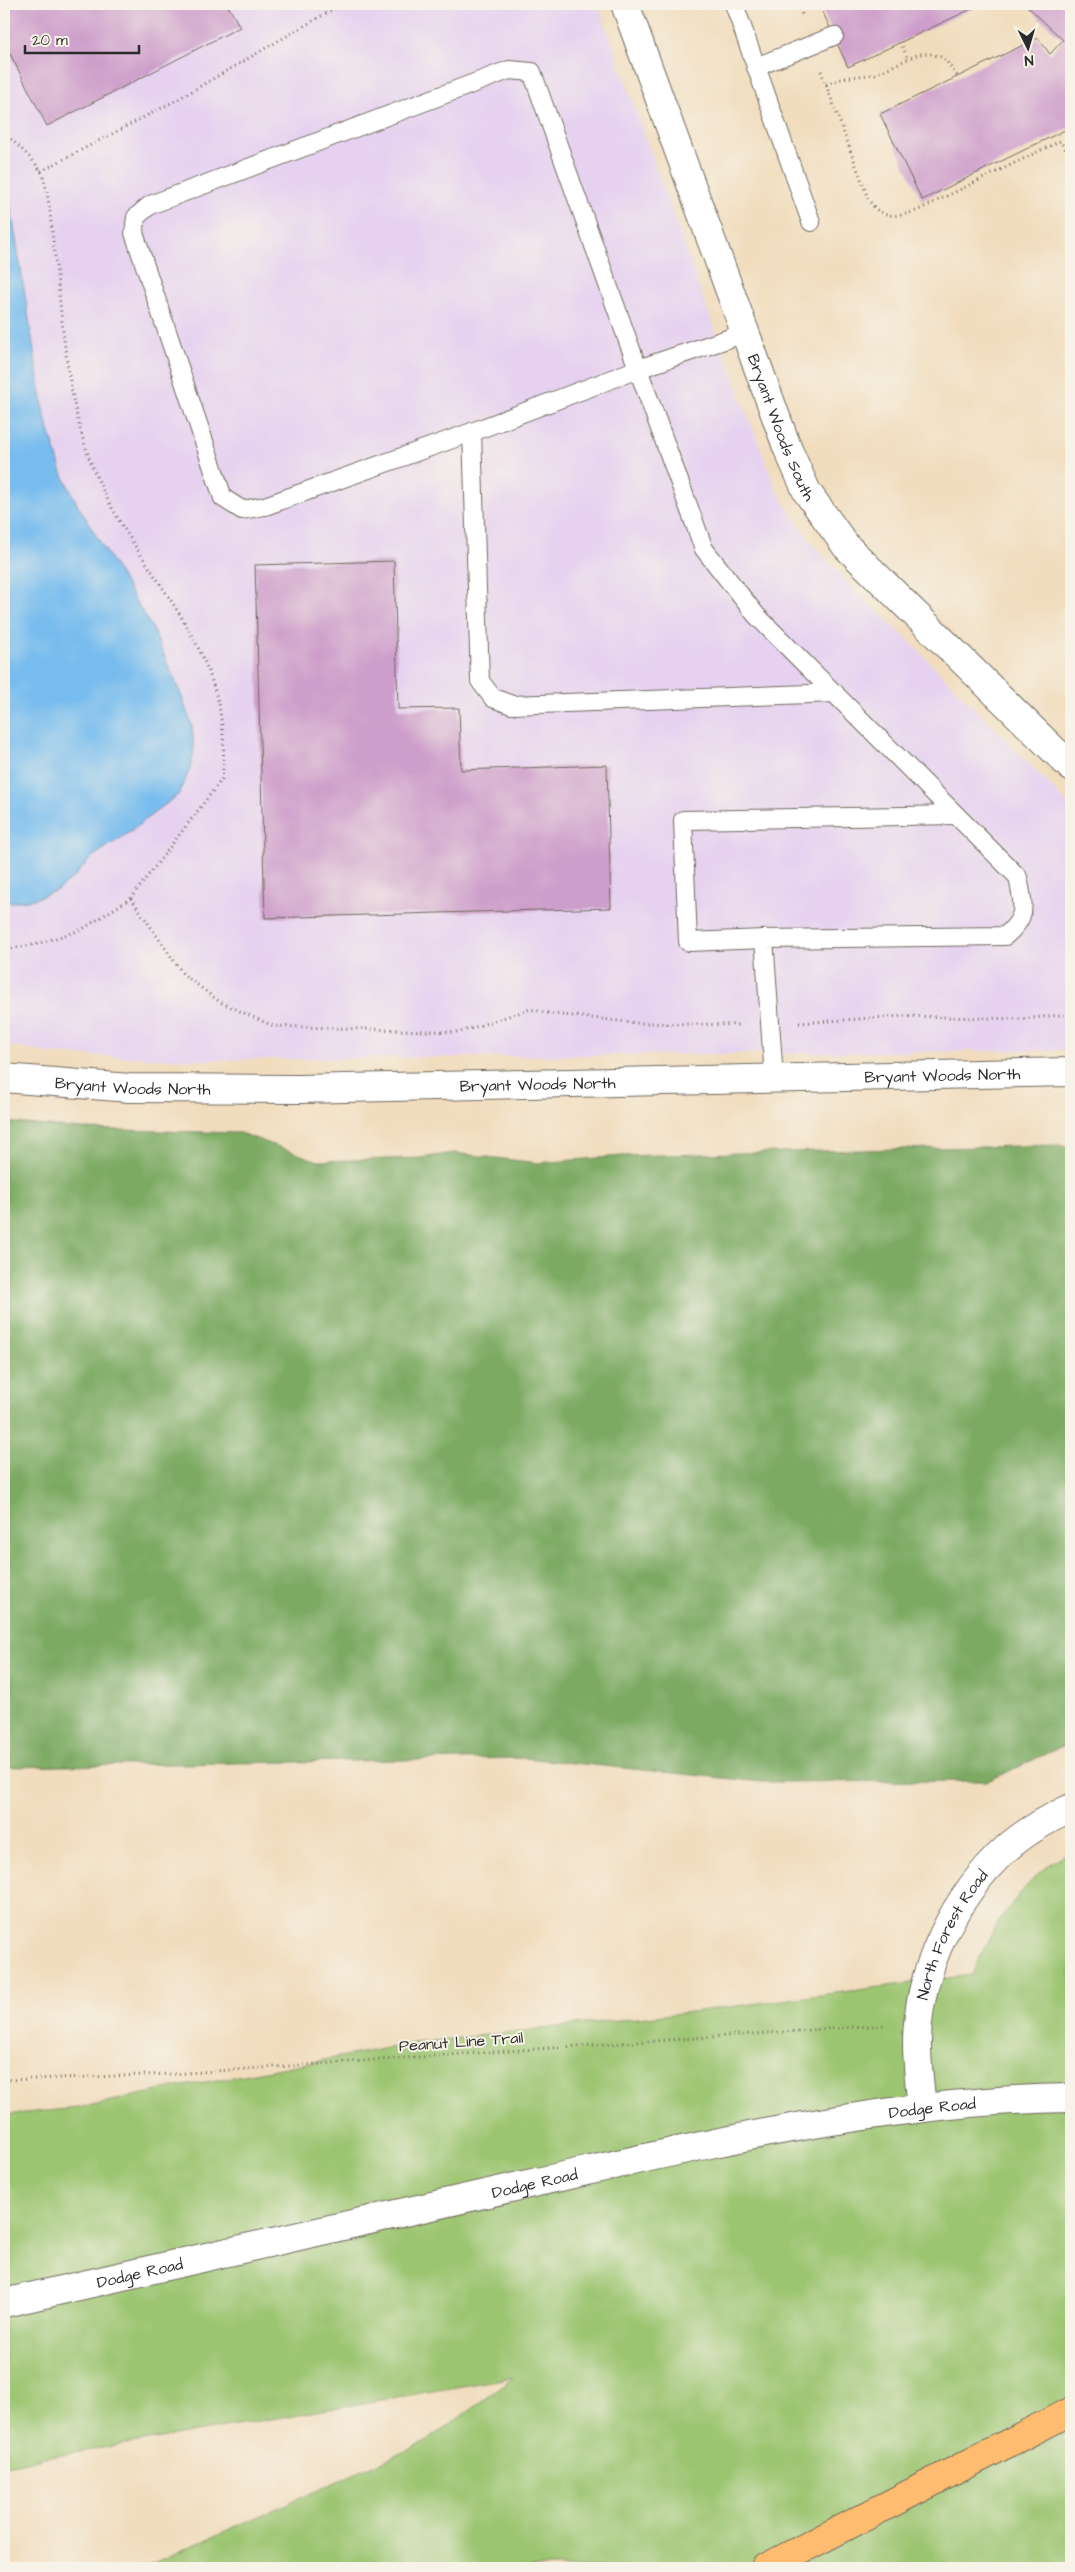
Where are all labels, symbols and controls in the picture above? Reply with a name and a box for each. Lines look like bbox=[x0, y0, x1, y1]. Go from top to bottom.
scale bar bbox=[25, 22, 139, 54]
north arrow bbox=[1002, 22, 1052, 72]
text: 20 m bbox=[32, 30, 68, 51]
text: N bbox=[1024, 50, 1034, 70]
street label: Bryant Woods South bbox=[742, 351, 820, 505]
street label: Bryant Woods North bbox=[864, 1063, 1021, 1089]
street label: Bryant Woods North bbox=[54, 1072, 211, 1100]
street label: Bryant Woods North bbox=[459, 1072, 616, 1098]
street label: North Forest Road bbox=[912, 1865, 993, 2002]
street label: Peanut Line Trail bbox=[398, 2027, 524, 2057]
street label: Dodge Road bbox=[887, 2093, 977, 2124]
street label: Dodge Road bbox=[490, 2163, 580, 2204]
street label: Dodge Road bbox=[95, 2253, 185, 2294]

